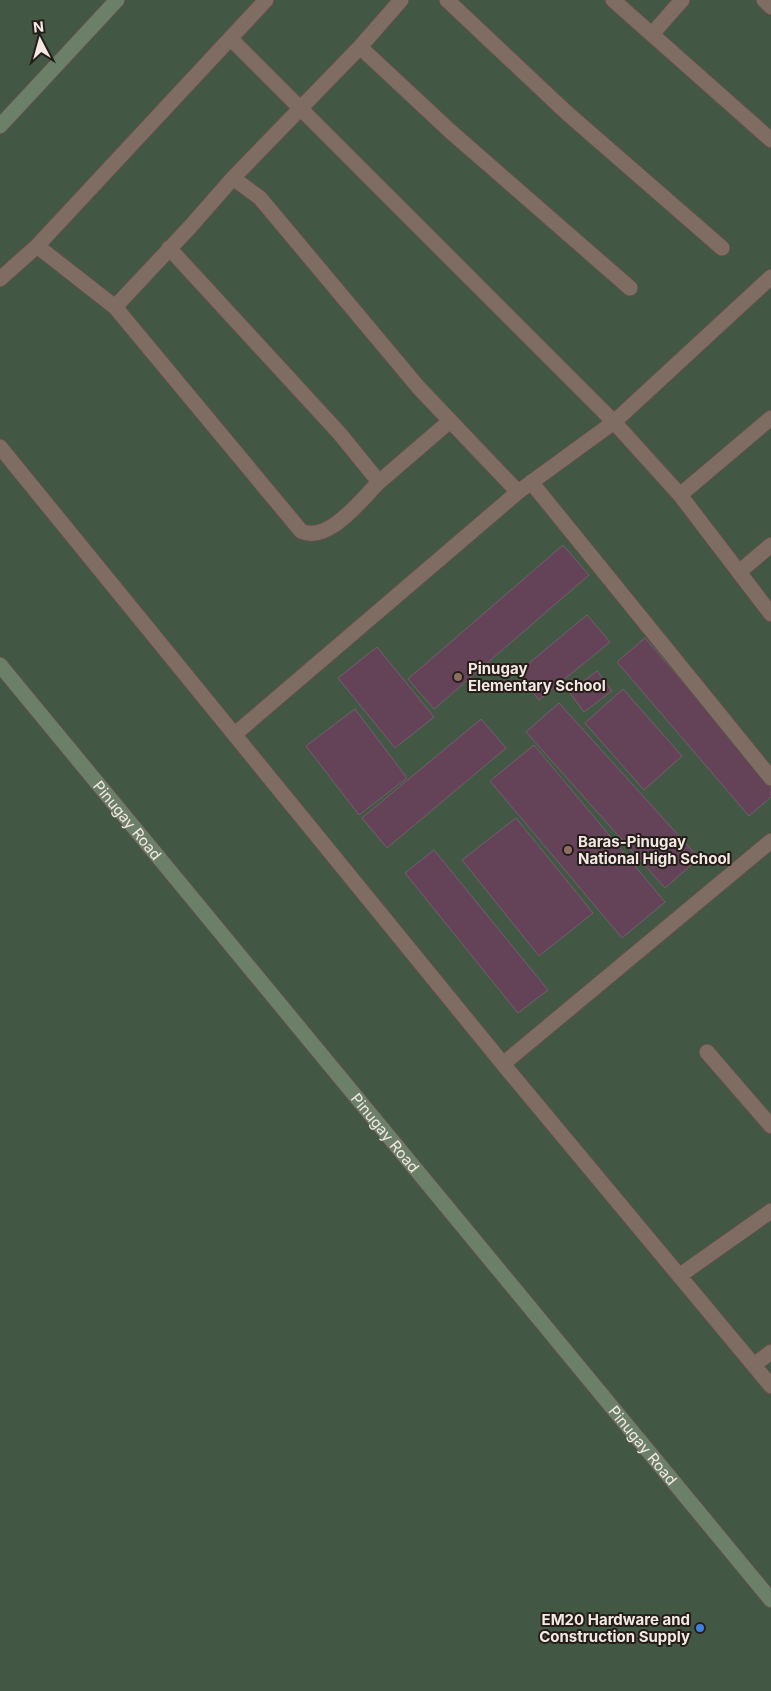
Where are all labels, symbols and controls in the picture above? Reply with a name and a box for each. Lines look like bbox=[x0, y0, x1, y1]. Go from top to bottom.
north arrow bbox=[15, 15, 65, 65]
text: N bbox=[32, 18, 45, 36]
place label: Pinugay Elementary School bbox=[468, 659, 606, 695]
marker: Pinugay Elementary School bbox=[452, 671, 464, 683]
street label: Pinugay Road bbox=[90, 777, 166, 864]
place label: Baras-Pinugay National High School bbox=[578, 832, 731, 868]
marker: Baras-Pinugay National High School bbox=[562, 844, 574, 856]
street label: Pinugay Road bbox=[347, 1089, 424, 1176]
street label: Pinugay Road bbox=[605, 1401, 681, 1489]
place label: EM20 Hardware and Construction Supply bbox=[539, 1610, 690, 1646]
marker: EM20 Hardware and Construction Supply bbox=[694, 1622, 706, 1634]

